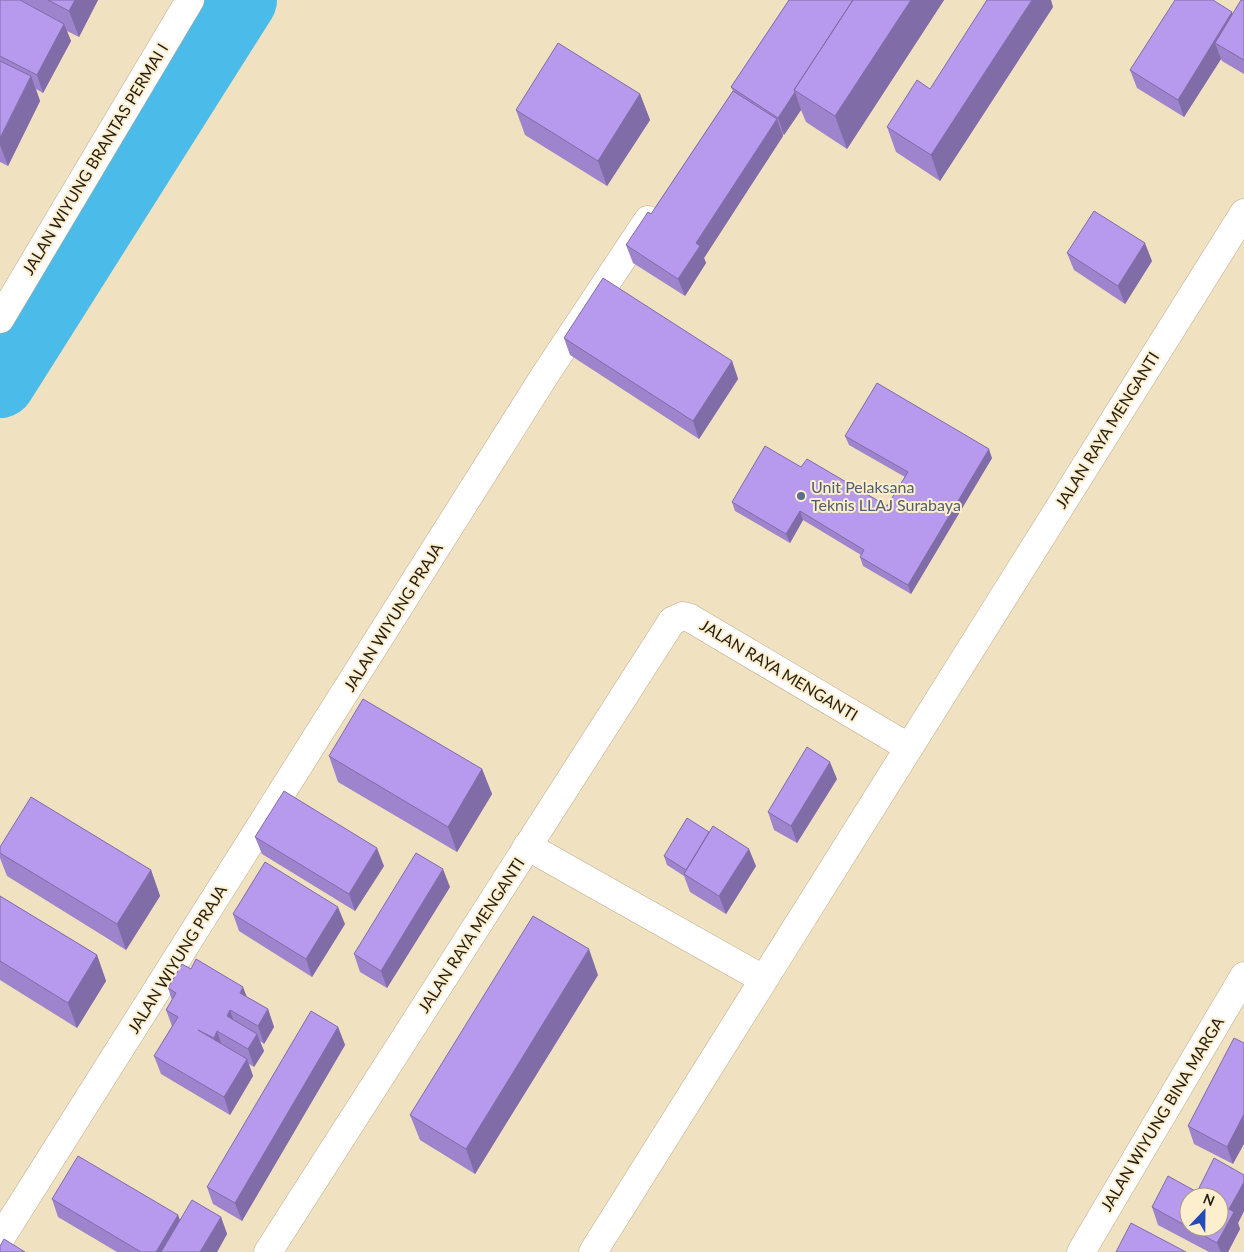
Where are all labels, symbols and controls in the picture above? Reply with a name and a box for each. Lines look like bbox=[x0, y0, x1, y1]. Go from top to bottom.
street label: JALAN WIYUNG BRANTAS PERMAI I bbox=[18, 40, 171, 278]
street label: JALAN RAYA MENGANTI bbox=[1051, 348, 1163, 511]
place label: Unit Pelaksana Teknis LLAJ Surabaya bbox=[811, 477, 961, 514]
marker: Unit Pelaksana Teknis LLAJ Surabaya bbox=[795, 490, 807, 502]
street label: JALAN WIYUNG PRAJA bbox=[339, 539, 446, 694]
street label: JALAN RAYA MENGANTI bbox=[697, 615, 862, 724]
street label: JALAN RAYA MENGANTI bbox=[413, 854, 528, 1016]
street label: JALAN WIYUNG PRAJA bbox=[123, 881, 230, 1036]
street label: JALAN WIYUNG BINA MARGA bbox=[1096, 1013, 1228, 1215]
north arrow bbox=[1179, 1187, 1229, 1237]

